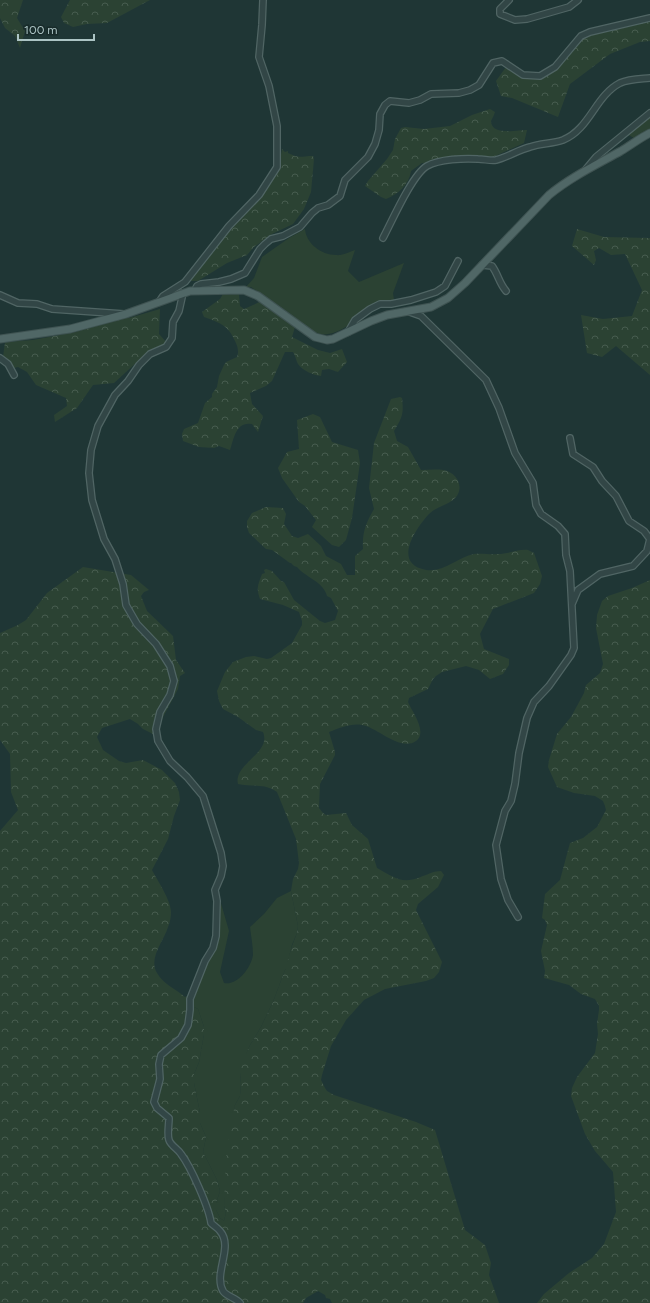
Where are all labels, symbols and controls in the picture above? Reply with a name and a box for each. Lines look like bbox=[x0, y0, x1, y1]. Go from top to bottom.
scale bar bbox=[18, 16, 94, 42]
text: 100 m bbox=[24, 23, 58, 37]

